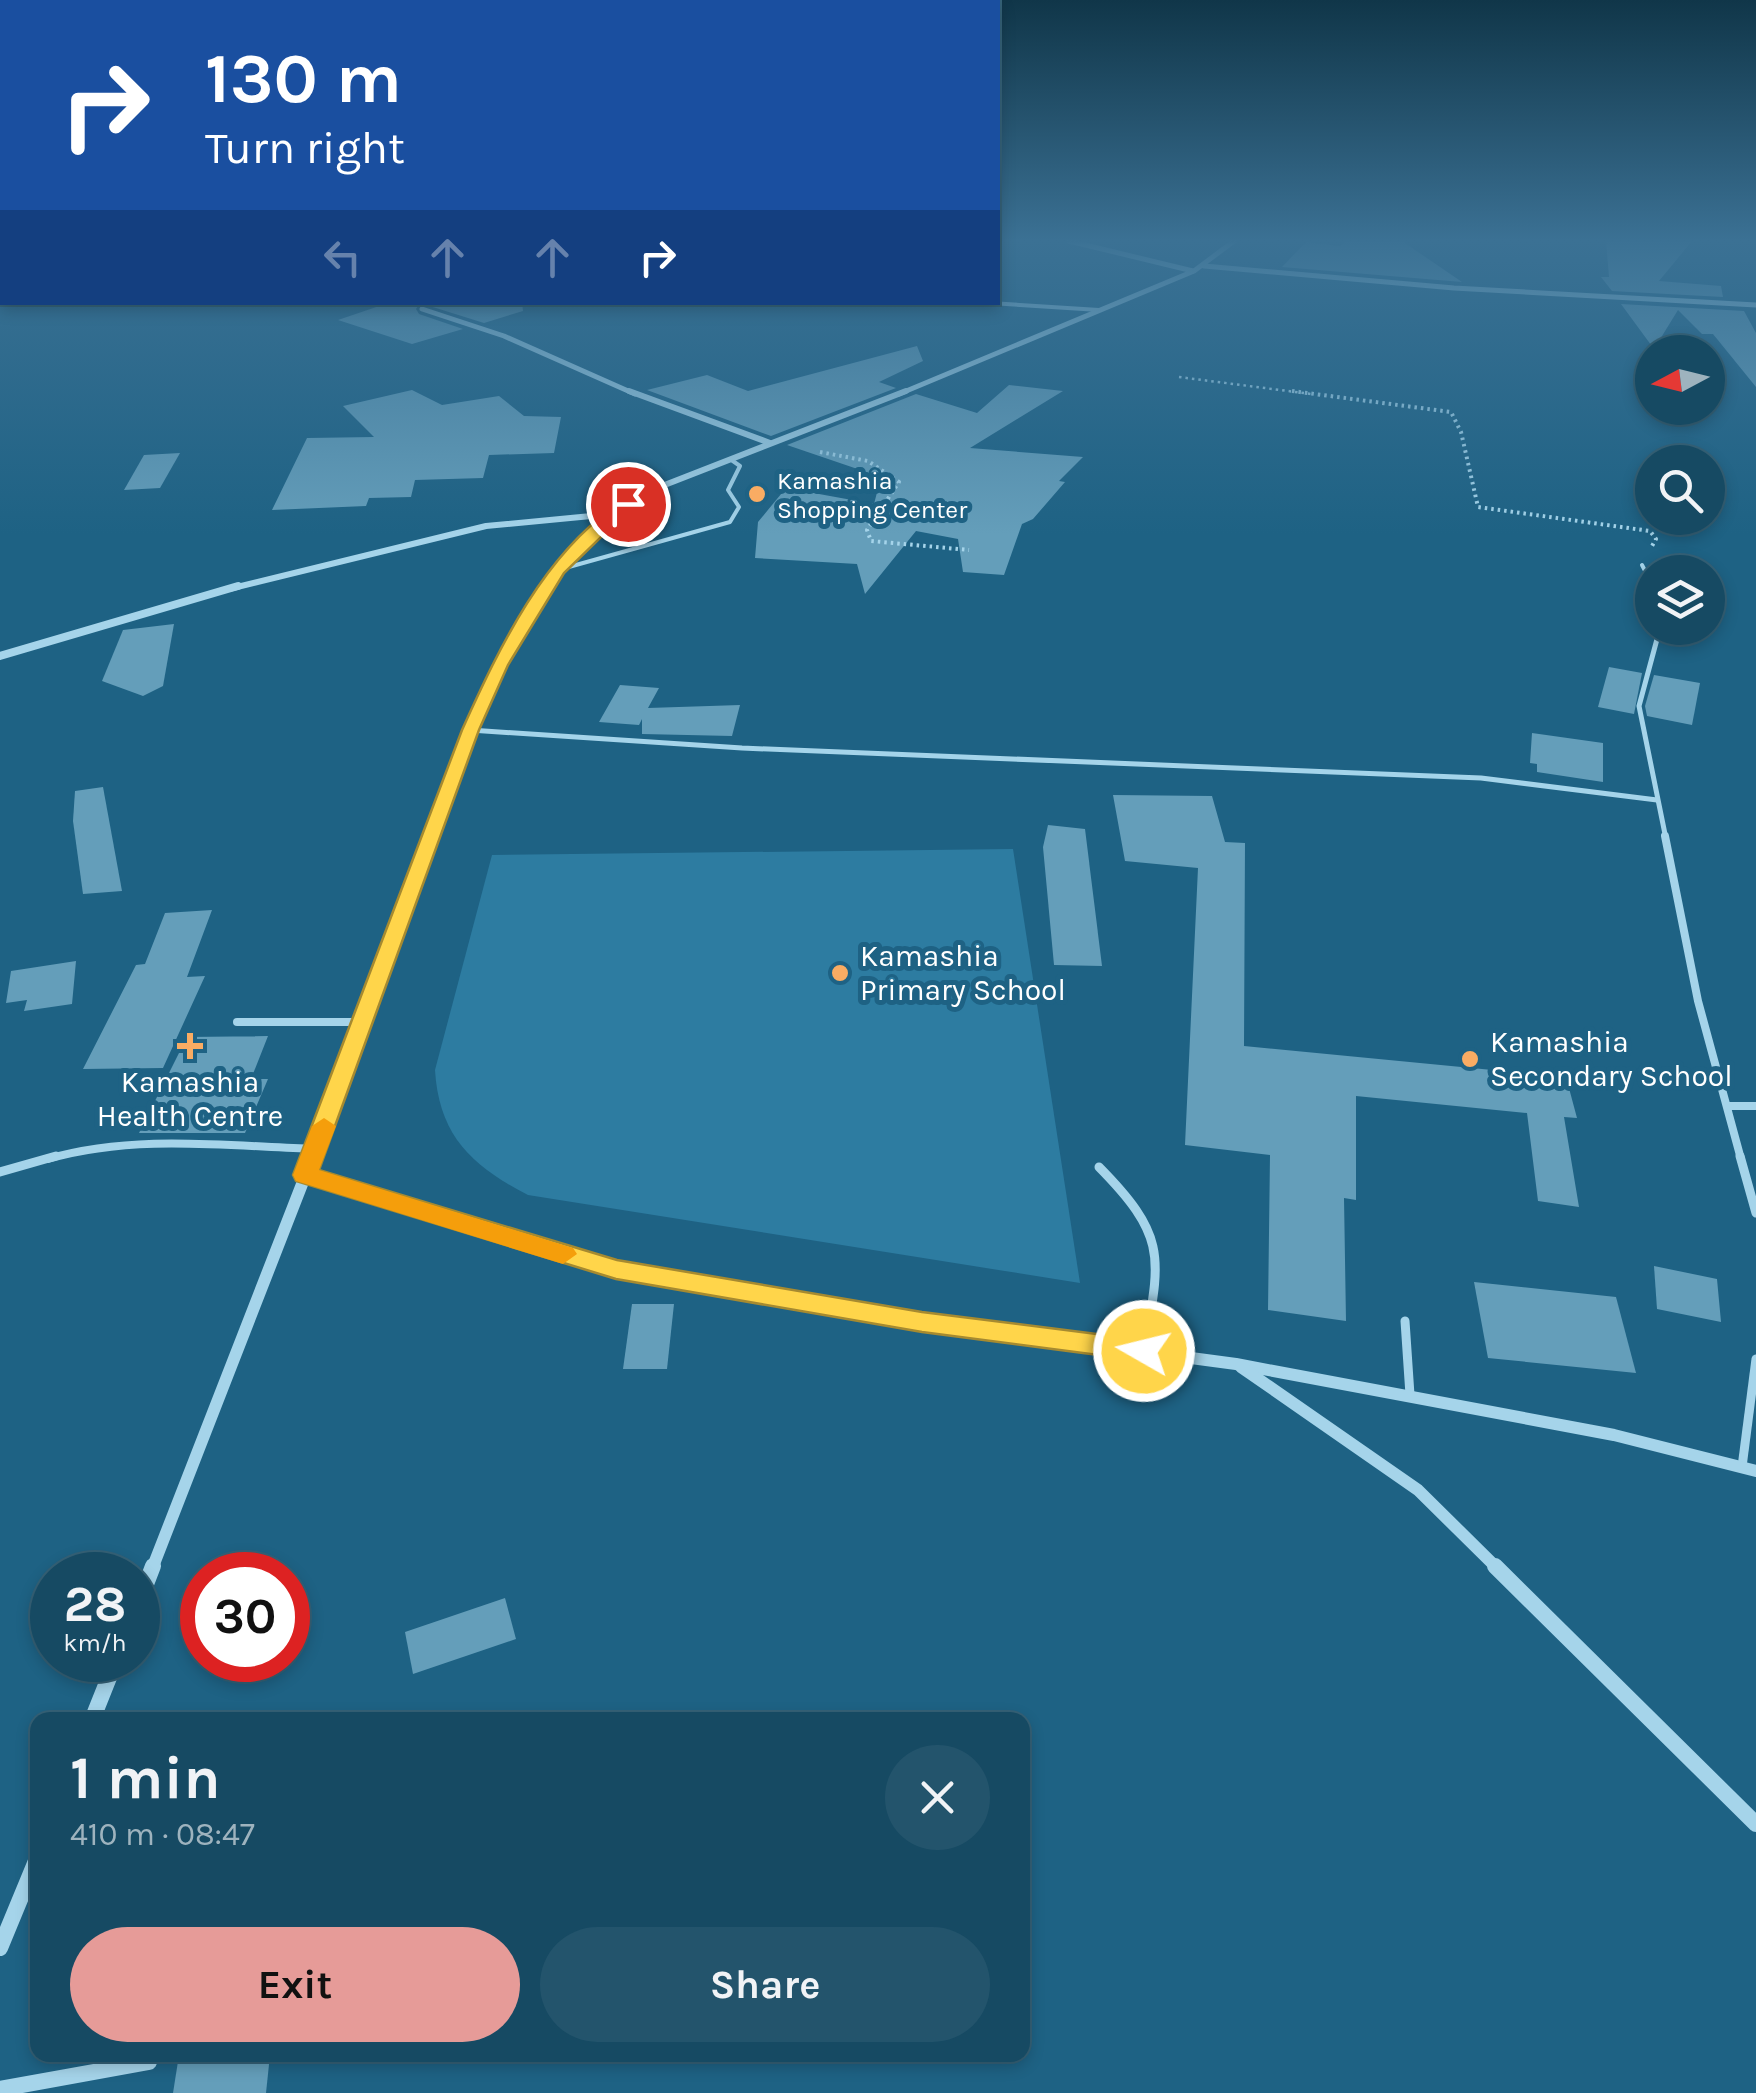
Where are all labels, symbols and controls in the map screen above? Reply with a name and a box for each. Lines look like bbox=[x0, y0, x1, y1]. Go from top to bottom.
text: 130 m bbox=[205, 38, 402, 120]
icon: right bbox=[40, 40, 170, 170]
text: Turn right bbox=[205, 122, 405, 174]
icon: left bbox=[315, 230, 370, 285]
icon: ahead bbox=[420, 230, 475, 285]
icon: ahead bbox=[525, 230, 580, 285]
icon: right bbox=[630, 230, 685, 285]
north arrow bbox=[1635, 335, 1725, 425]
map controls bbox=[1635, 335, 1725, 645]
button: search bbox=[1635, 445, 1725, 535]
pin bbox=[586, 462, 671, 547]
place label: Kamashia Shopping Center bbox=[777, 466, 968, 524]
icon: arrive bbox=[601, 477, 656, 532]
marker: Kamashia Shopping Center bbox=[746, 483, 768, 505]
button: layers bbox=[1635, 555, 1725, 645]
place label: Kamashia Primary School bbox=[860, 938, 1066, 1008]
marker: Kamashia Primary School bbox=[829, 962, 851, 984]
place label: Kamashia Secondary School bbox=[1490, 1024, 1733, 1094]
marker: Kamashia Health Centre bbox=[177, 1033, 203, 1059]
marker: Kamashia Secondary School bbox=[1459, 1048, 1481, 1070]
place label: Kamashia Health Centre bbox=[97, 1064, 283, 1134]
position arrow bbox=[1092, 1299, 1196, 1403]
speed limit sign: 30 bbox=[180, 1552, 310, 1682]
text: 28 bbox=[64, 1575, 126, 1634]
text: km/h bbox=[63, 1628, 127, 1657]
text: 1 min bbox=[70, 1743, 221, 1813]
button: close bbox=[885, 1745, 990, 1850]
text: 410 m · 08:47 bbox=[70, 1816, 255, 1853]
button: Exit bbox=[70, 1927, 520, 2042]
button: Share bbox=[540, 1927, 990, 2042]

